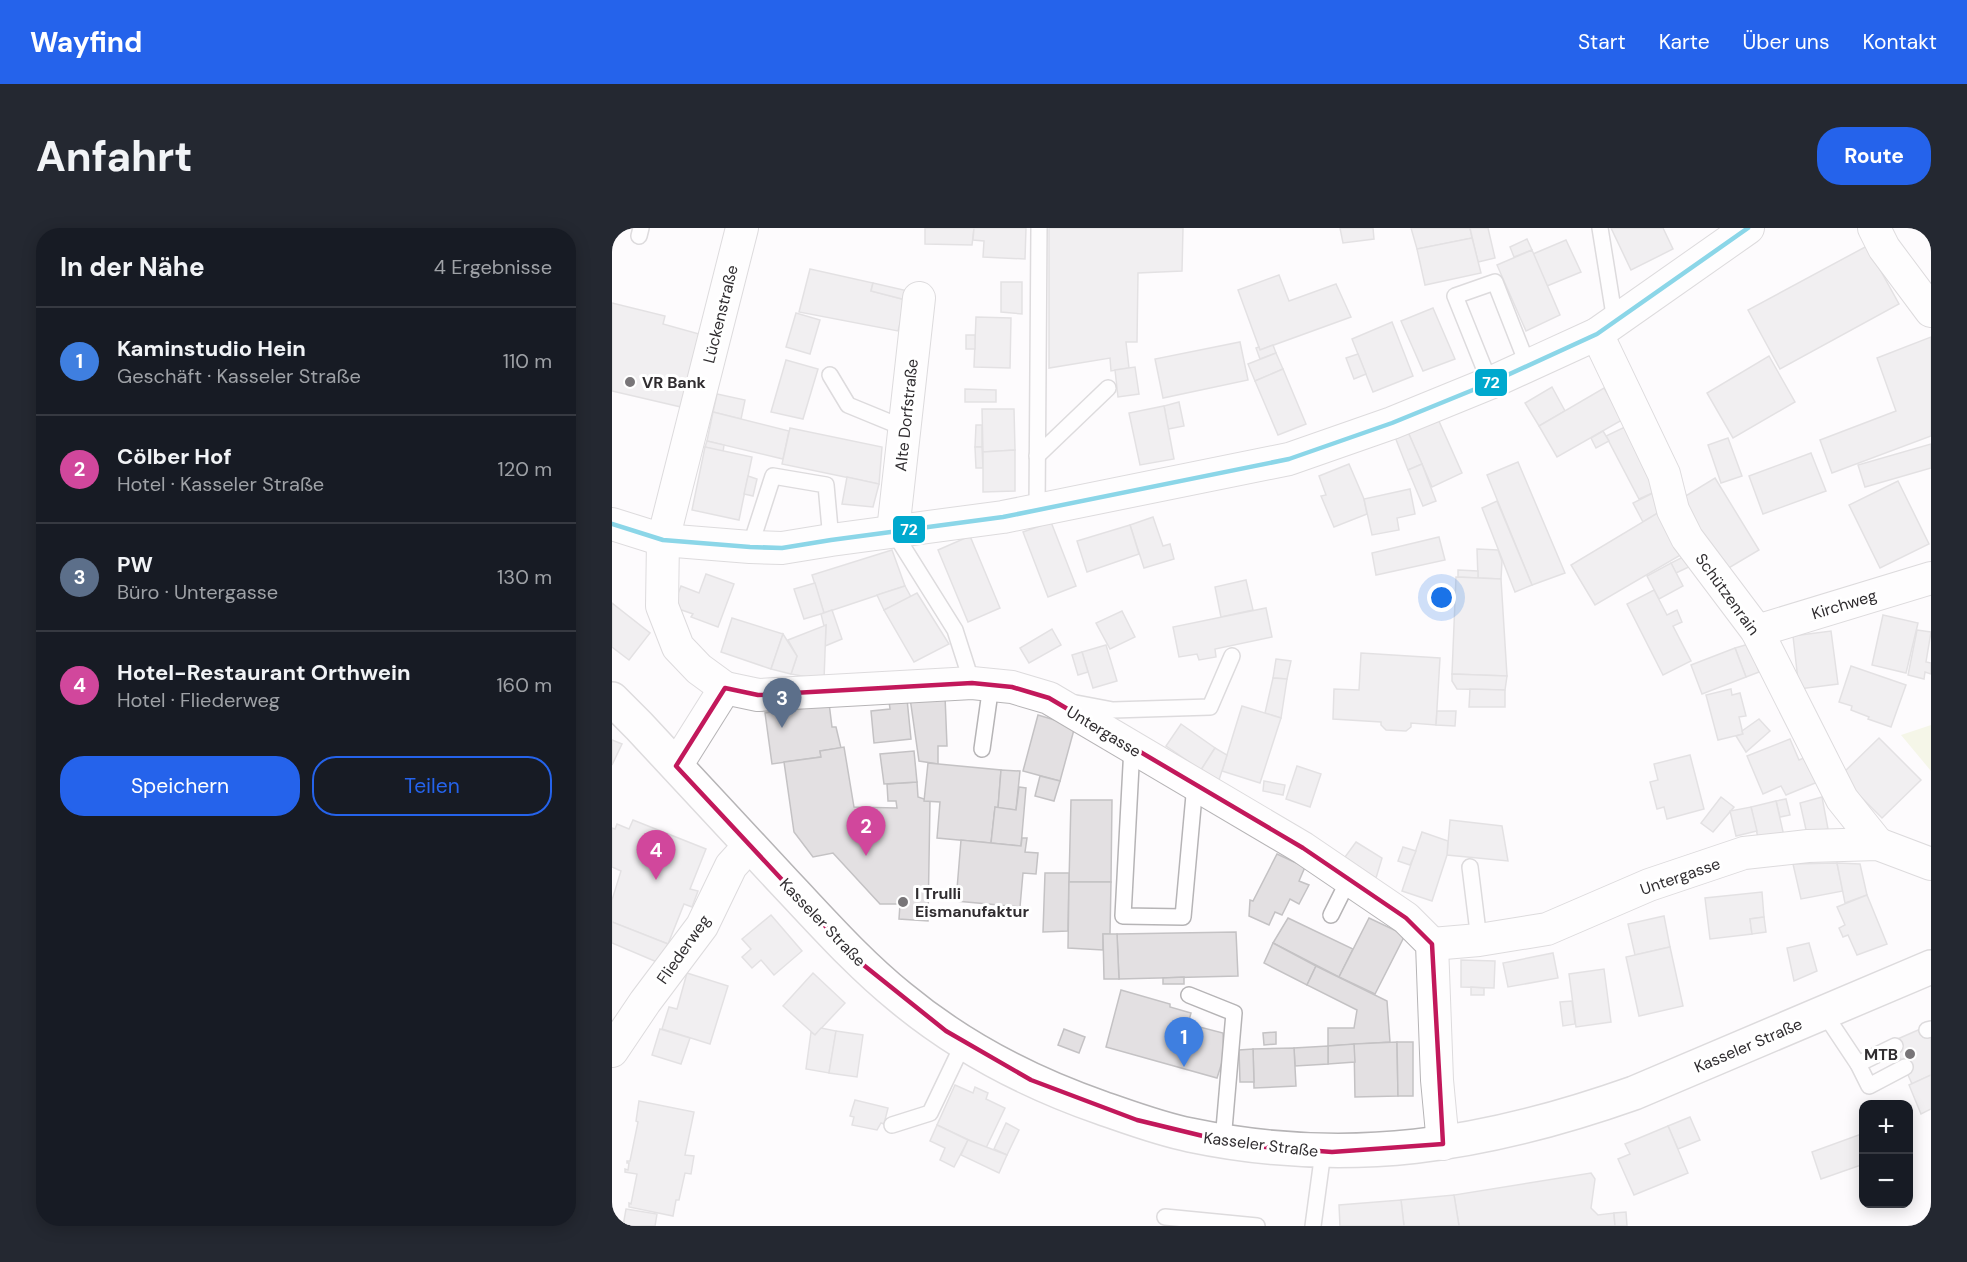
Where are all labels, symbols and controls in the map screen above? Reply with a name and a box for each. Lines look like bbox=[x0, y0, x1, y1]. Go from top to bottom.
text: Wayfind bbox=[30, 24, 142, 61]
text: Start bbox=[1578, 28, 1626, 56]
text: Karte bbox=[1659, 28, 1710, 56]
text: Über uns bbox=[1743, 28, 1829, 56]
text: Kontakt bbox=[1862, 28, 1937, 56]
button: Route bbox=[1817, 127, 1931, 185]
text: Anfahrt bbox=[36, 129, 192, 184]
text: In der Nähe bbox=[60, 250, 205, 284]
text: 4 Ergebnisse bbox=[434, 254, 552, 280]
street label: Lückenstraße bbox=[698, 263, 743, 365]
text: Kaminstudio Hein bbox=[117, 334, 306, 363]
text: 1 bbox=[76, 348, 83, 374]
text: 110 m bbox=[503, 348, 552, 374]
street label: Alte Dorfstraße bbox=[890, 358, 923, 472]
text: Geschäft · Kasseler Straße bbox=[117, 363, 361, 389]
line badge: 72 bbox=[1474, 368, 1508, 397]
place label: VR Bank bbox=[642, 372, 707, 393]
text: 72 bbox=[1482, 372, 1500, 393]
marker: VR Bank bbox=[623, 375, 637, 389]
text: Cölber Hof bbox=[117, 442, 232, 471]
text: 2 bbox=[74, 456, 85, 482]
text: 120 m bbox=[498, 456, 552, 482]
text: Hotel · Kasseler Straße bbox=[117, 471, 324, 497]
line badge: 72 bbox=[892, 515, 926, 544]
text: 72 bbox=[900, 519, 918, 540]
street label: Schützenrain bbox=[1691, 549, 1764, 639]
text: PW bbox=[117, 550, 153, 579]
text: 3 bbox=[73, 564, 86, 590]
text: 130 m bbox=[497, 564, 552, 590]
text: Büro · Untergasse bbox=[117, 579, 278, 605]
your location bbox=[1427, 583, 1456, 612]
street label: Kirchweg bbox=[1809, 585, 1879, 624]
text: Hotel-Restaurant Orthwein bbox=[117, 658, 411, 687]
text: 4 bbox=[73, 672, 86, 698]
text: 160 m bbox=[496, 672, 552, 698]
pin: 3 bbox=[762, 678, 802, 728]
text: Hotel · Fliederweg bbox=[117, 687, 280, 713]
street label: Untergasse bbox=[1063, 701, 1145, 762]
button: Speichern bbox=[60, 756, 300, 816]
button: Teilen bbox=[312, 756, 552, 816]
pin: 2 bbox=[846, 806, 886, 856]
pin: 4 bbox=[636, 830, 675, 880]
street label: Untergasse bbox=[1637, 853, 1723, 900]
street label: Kasseler Straße bbox=[775, 874, 870, 971]
place label: I Trulli Eismanufaktur bbox=[915, 883, 1029, 922]
marker: I Trulli Eismanufaktur bbox=[896, 895, 910, 909]
street label: Fliederweg bbox=[652, 910, 715, 988]
street label: Kasseler Straße bbox=[1691, 1013, 1805, 1078]
pin: 1 bbox=[1164, 1018, 1204, 1067]
place label: MTB bbox=[1864, 1044, 1898, 1065]
marker: MTB bbox=[1903, 1047, 1917, 1061]
map controls bbox=[1859, 1100, 1913, 1208]
button: + bbox=[1859, 1100, 1913, 1154]
street label: Kasseler Straße bbox=[1202, 1127, 1319, 1162]
button: − bbox=[1859, 1154, 1913, 1208]

